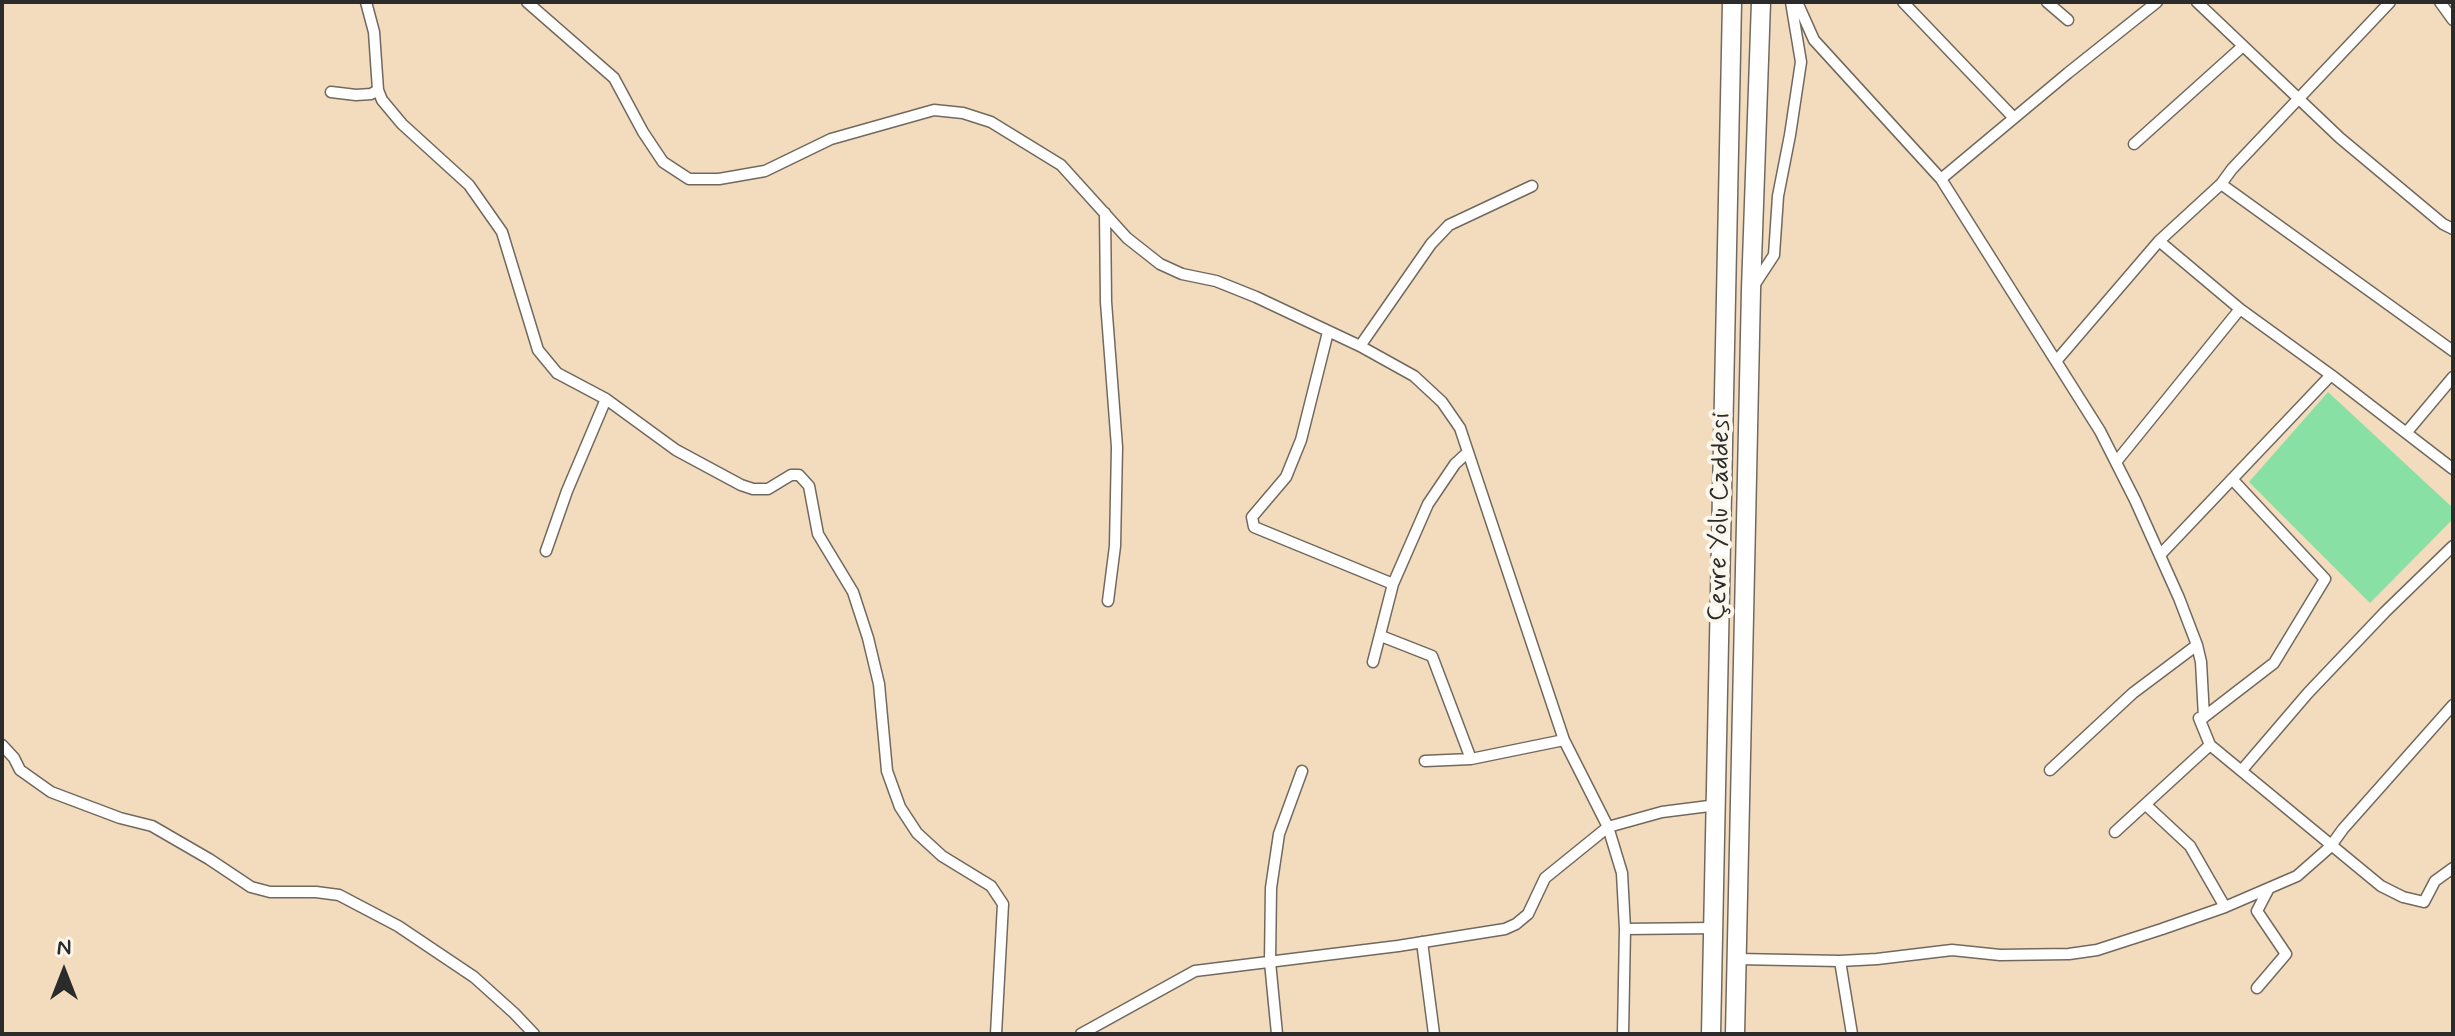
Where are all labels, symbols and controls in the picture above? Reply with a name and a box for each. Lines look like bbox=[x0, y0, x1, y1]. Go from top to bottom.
street label: Çevre Yolu Caddesi bbox=[1704, 412, 1738, 622]
north arrow bbox=[24, 932, 104, 1012]
text: N bbox=[57, 934, 71, 962]

